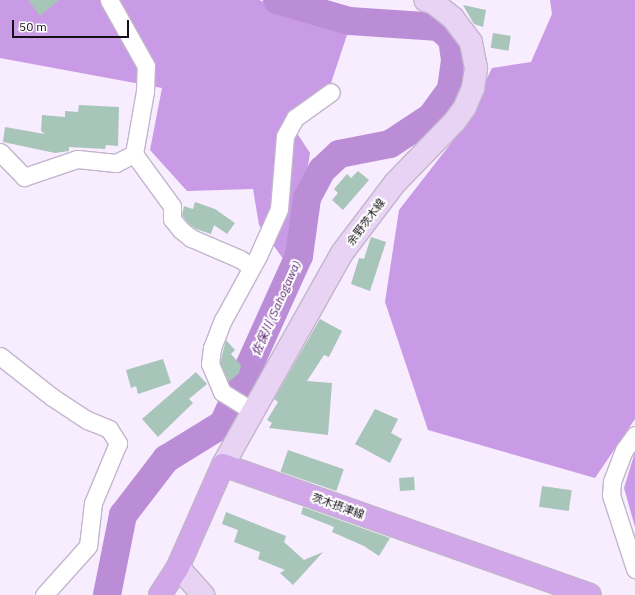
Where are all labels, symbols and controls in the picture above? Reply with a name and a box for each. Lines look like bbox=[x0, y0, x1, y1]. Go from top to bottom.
scale bar bbox=[14, 12, 131, 38]
text: 50 m bbox=[19, 19, 47, 34]
street label: 余野茨木線 bbox=[344, 196, 388, 248]
water label: 佐保川 (Sahogawa) bbox=[249, 258, 303, 358]
street label: 茨木摂津線 bbox=[310, 490, 366, 522]

